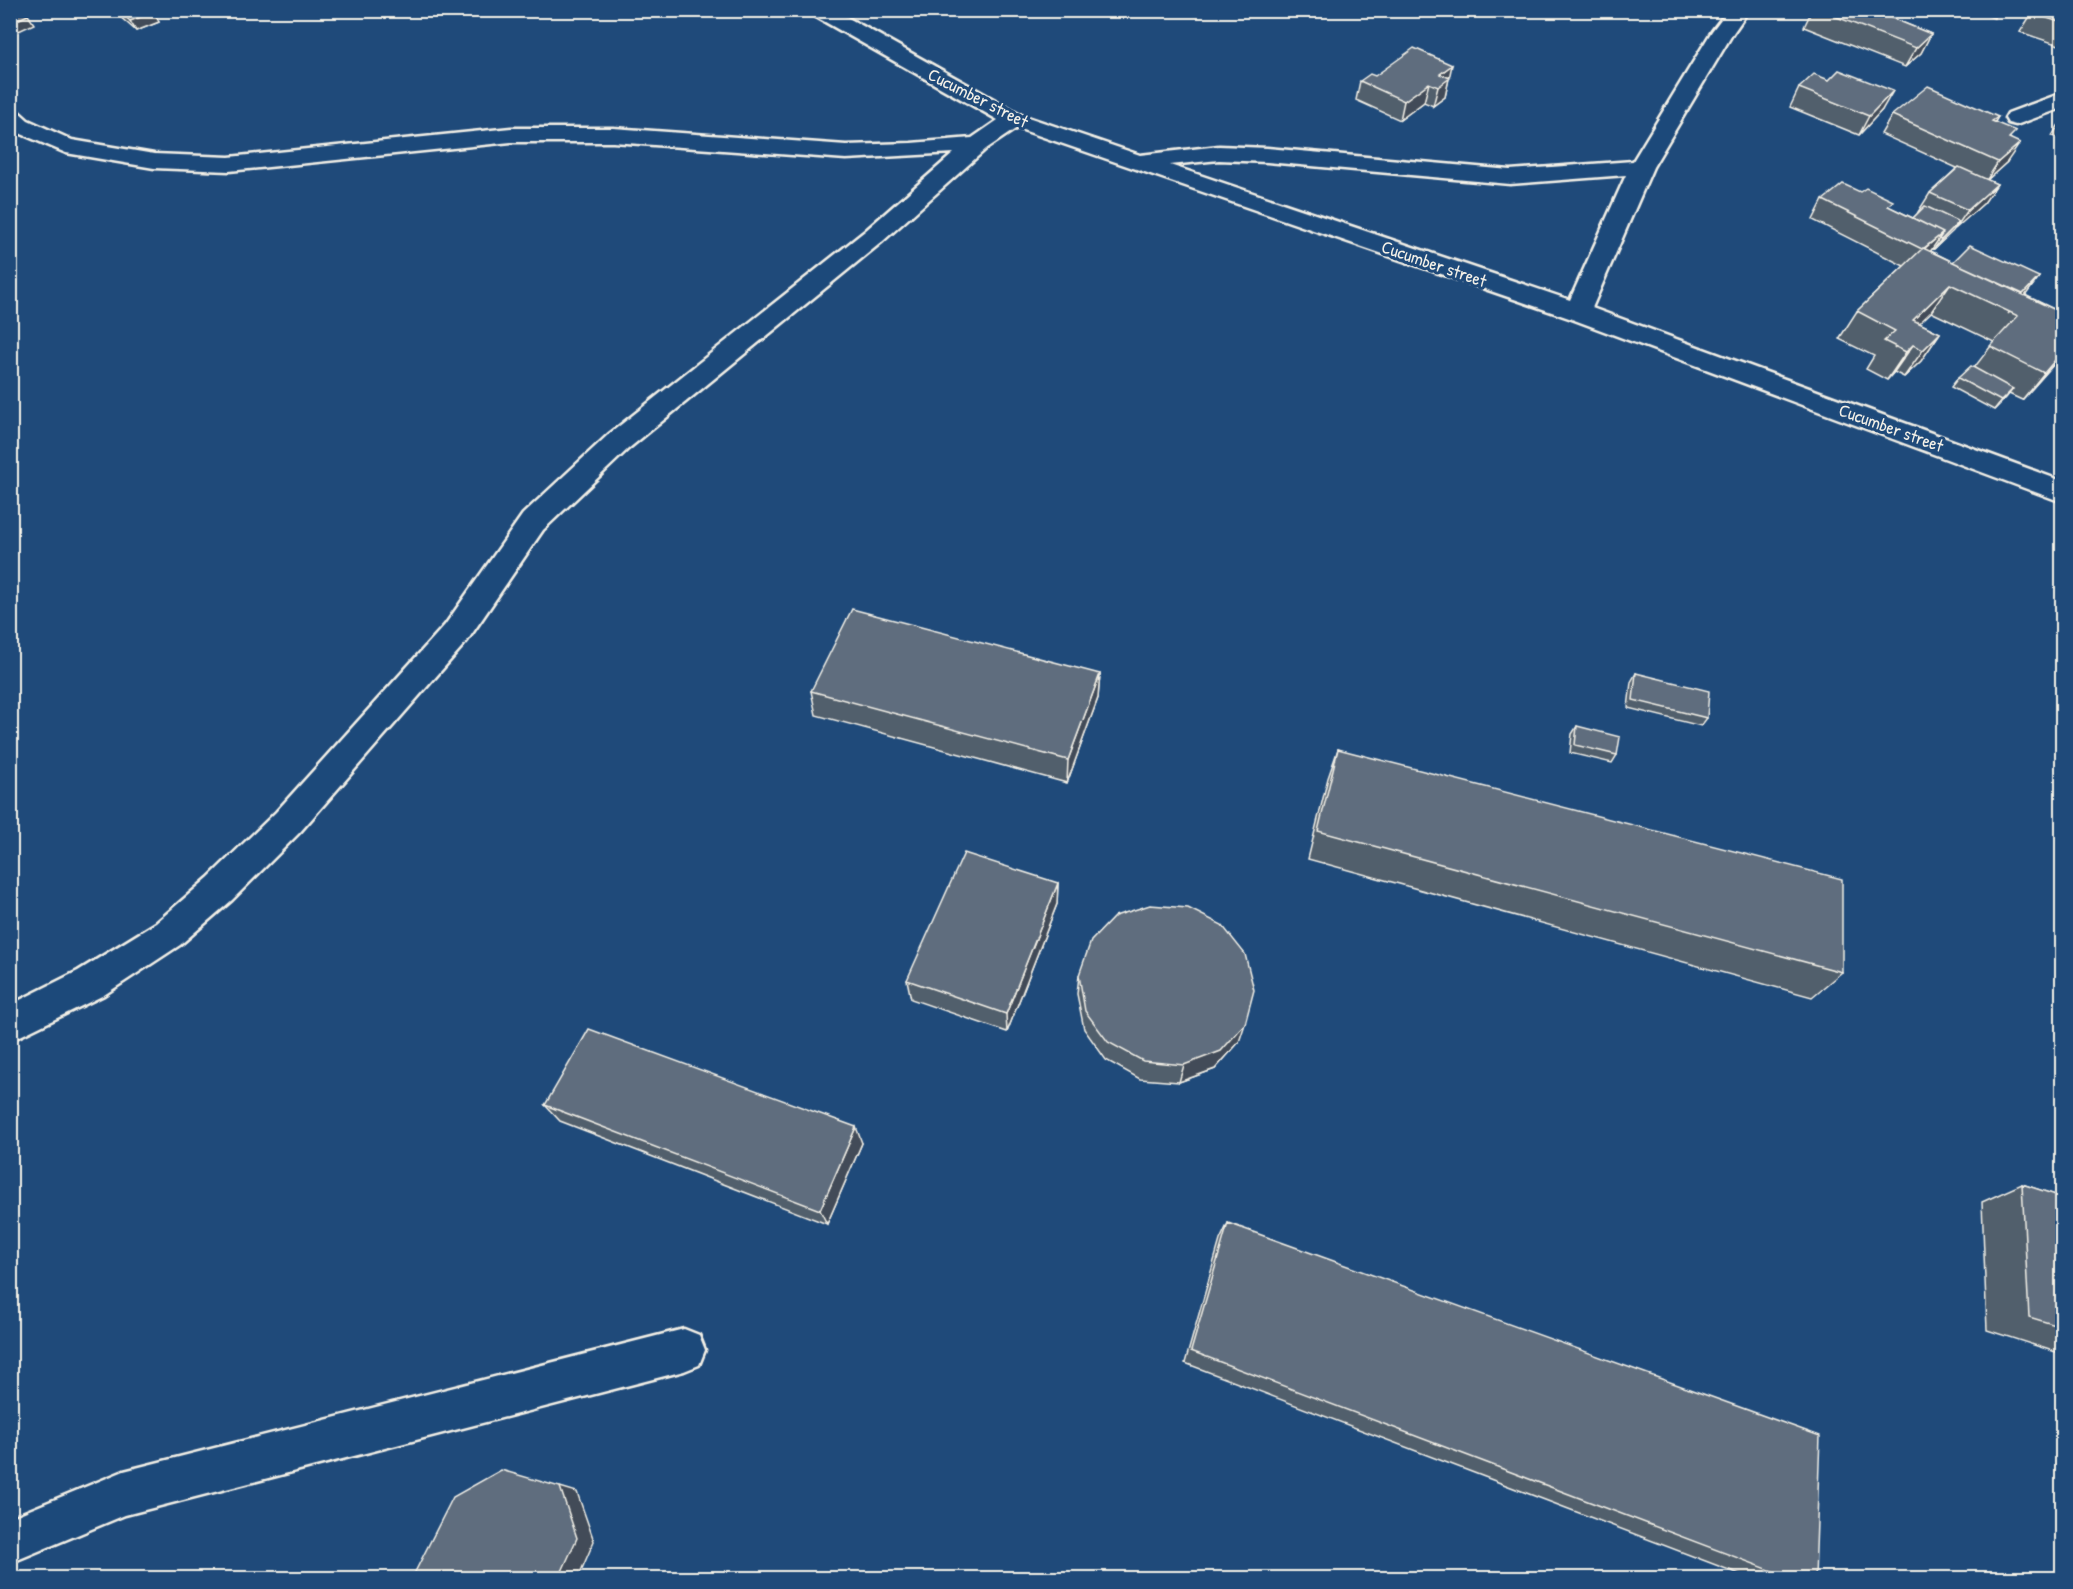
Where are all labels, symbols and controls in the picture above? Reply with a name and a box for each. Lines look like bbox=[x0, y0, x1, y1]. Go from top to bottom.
street label: Cucumber street bbox=[924, 62, 1033, 134]
street label: Cucumber street bbox=[1378, 234, 1491, 293]
street label: Cucumber street bbox=[1835, 397, 1948, 458]

